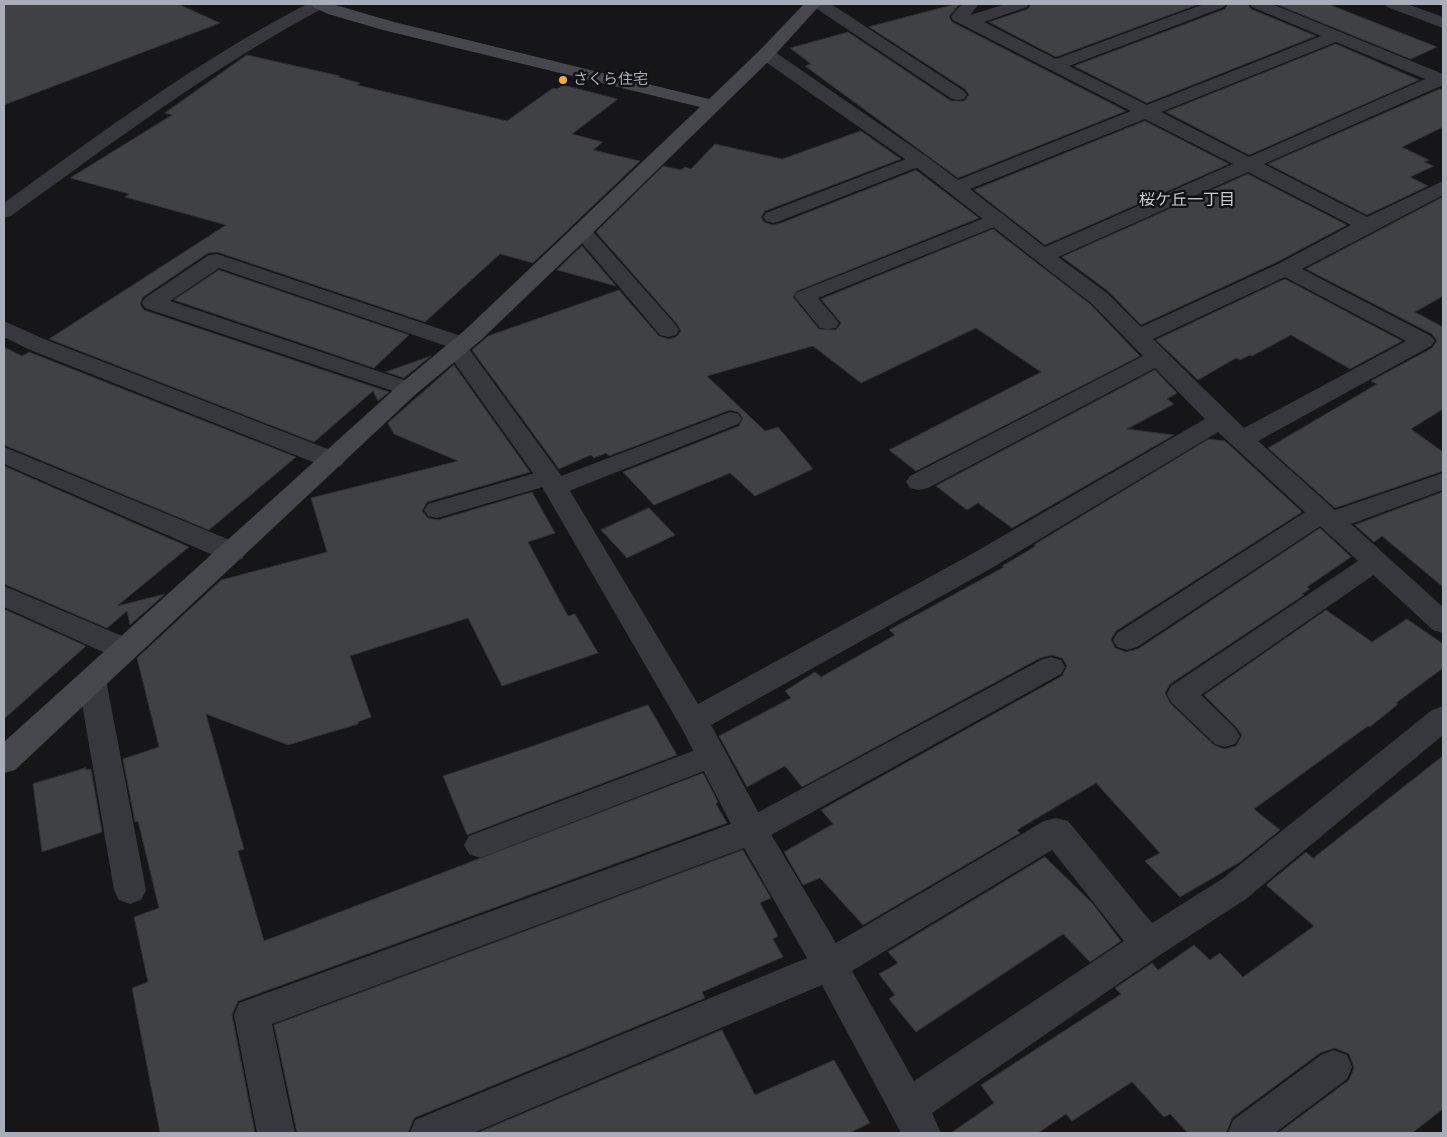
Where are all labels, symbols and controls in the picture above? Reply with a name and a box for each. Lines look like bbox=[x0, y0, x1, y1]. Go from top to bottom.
place label: さくら住宅 bbox=[573, 71, 648, 89]
marker: さくら住宅 bbox=[557, 74, 569, 86]
district label: 桜ケ丘一丁目 bbox=[1139, 191, 1235, 211]

